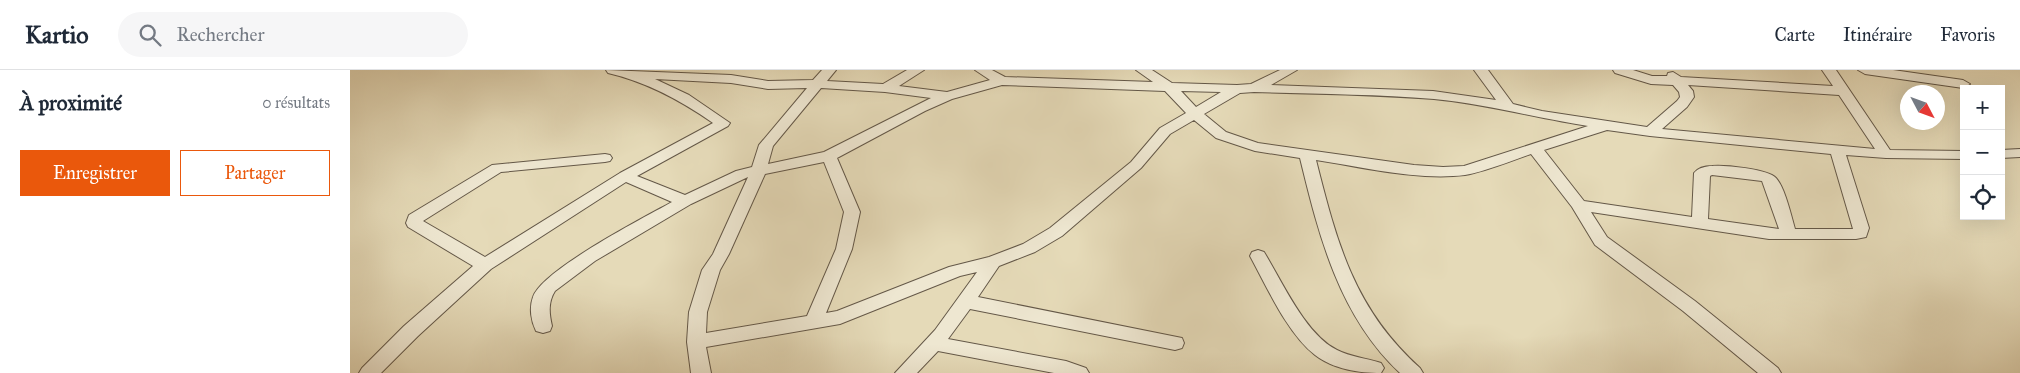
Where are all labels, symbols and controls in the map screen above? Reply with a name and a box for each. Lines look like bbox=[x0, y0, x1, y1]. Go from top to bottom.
search box bbox=[118, 12, 468, 57]
text: Kartio bbox=[25, 20, 88, 50]
icon: search bbox=[136, 21, 164, 49]
text: Rechercher bbox=[176, 23, 265, 46]
text: Carte bbox=[1775, 24, 1815, 46]
text: Itinéraire bbox=[1843, 24, 1912, 46]
text: Favoris bbox=[1940, 24, 1995, 46]
north arrow bbox=[1900, 85, 1945, 130]
map controls bbox=[1960, 85, 2005, 220]
button: + bbox=[1960, 85, 2005, 130]
text: À proximité bbox=[20, 90, 122, 116]
text: 0 résultats bbox=[262, 93, 330, 112]
button: − bbox=[1960, 130, 2005, 175]
button: Enregistrer bbox=[20, 150, 170, 196]
button: Partager bbox=[180, 150, 330, 196]
button: locate bbox=[1960, 175, 2005, 220]

